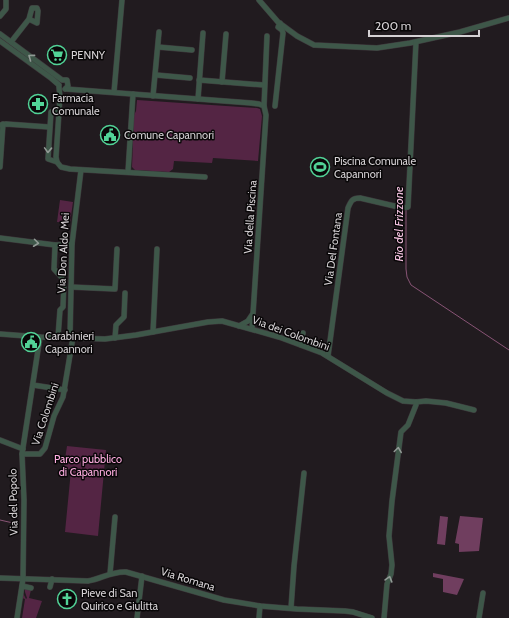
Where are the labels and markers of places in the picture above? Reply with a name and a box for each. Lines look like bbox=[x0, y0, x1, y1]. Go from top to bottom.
supermarket icon: PENNY bbox=[46, 44, 68, 66]
place label: PENNY bbox=[71, 48, 106, 62]
place label: Farmacia Comunale bbox=[52, 91, 100, 118]
pharmacy icon: Farmacia Comunale bbox=[27, 93, 49, 115]
public building icon: Comune Capannori bbox=[99, 124, 121, 146]
place label: Comune Capannori bbox=[124, 128, 214, 142]
place label: Piscina Comunale Capannori bbox=[334, 154, 416, 181]
sports icon: Piscina Comunale Capannori bbox=[309, 156, 331, 178]
place label: Carabinieri Capannori bbox=[45, 329, 94, 356]
public building icon: Carabinieri Capannori bbox=[20, 331, 42, 353]
place label: Pieve di San Quirico e Giulitta bbox=[81, 586, 159, 613]
church icon: Pieve di San Quirico e Giulitta bbox=[56, 588, 78, 610]

